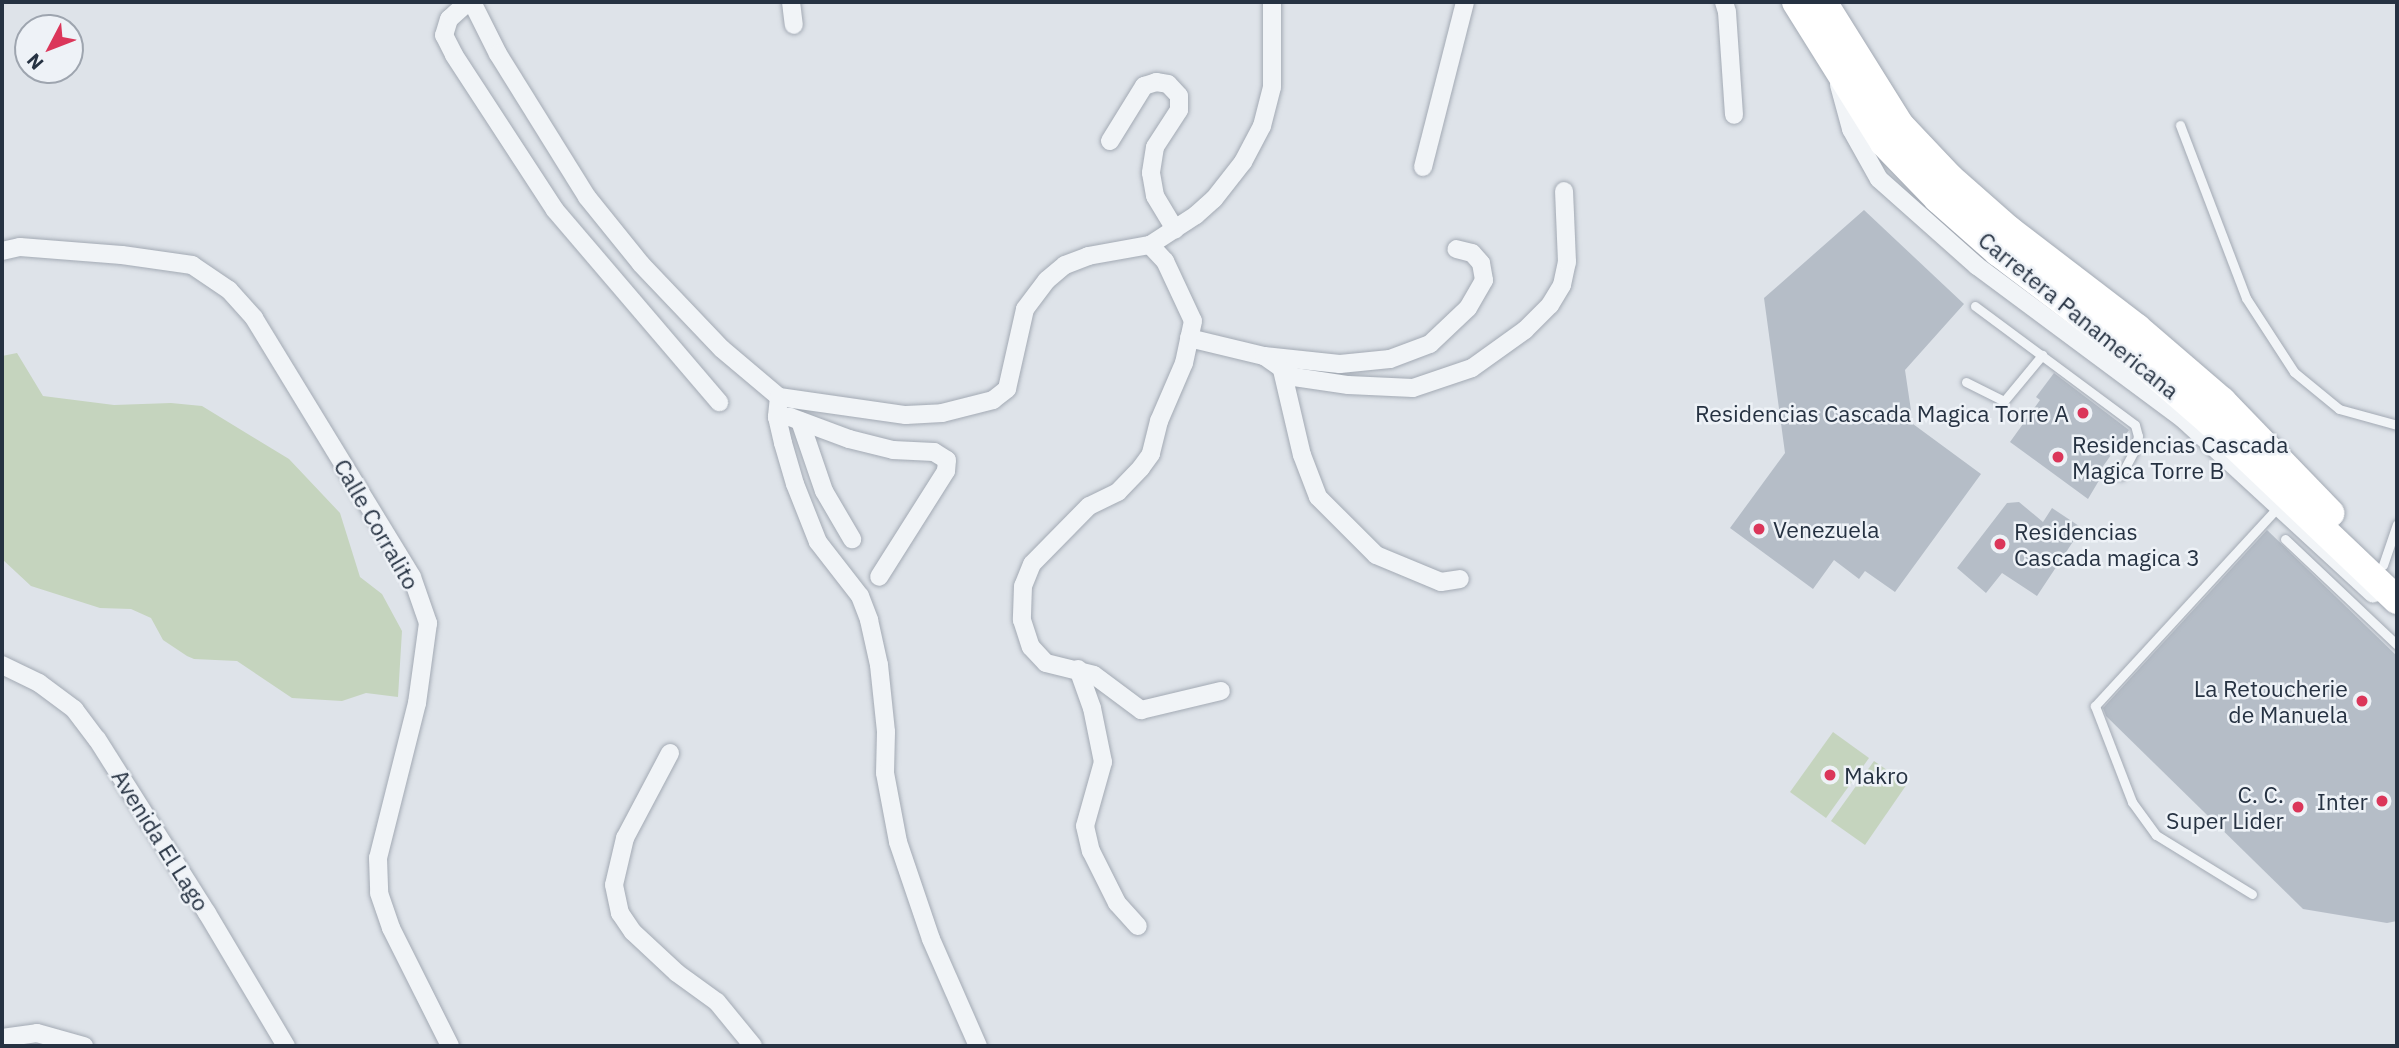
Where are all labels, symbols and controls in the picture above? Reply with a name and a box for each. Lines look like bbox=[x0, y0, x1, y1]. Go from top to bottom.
north arrow bbox=[14, 14, 84, 84]
text: N bbox=[21, 49, 48, 75]
street label: Carretera Panamericana bbox=[1973, 226, 2185, 404]
place label: Residencias Cascada Magica Torre A bbox=[1695, 399, 2069, 427]
marker: Residencias Cascada Magica Torre A bbox=[2075, 405, 2091, 421]
place label: Residencias Cascada Magica Torre B bbox=[2072, 430, 2288, 484]
marker: Residencias Cascada Magica Torre B bbox=[2050, 449, 2066, 465]
street label: Calle Corralito bbox=[329, 454, 425, 594]
place label: Venezuela bbox=[1773, 515, 1879, 543]
place label: Residencias Cascada magica 3 bbox=[2014, 517, 2200, 571]
marker: Venezuela bbox=[1751, 521, 1767, 537]
marker: Residencias Cascada magica 3 bbox=[1992, 536, 2008, 552]
place label: La Retoucherie de Manuela bbox=[2194, 674, 2348, 728]
marker: La Retoucherie de Manuela bbox=[2354, 693, 2370, 709]
place label: Makro bbox=[1844, 761, 1908, 789]
street label: Avenida El Lago bbox=[106, 764, 216, 916]
marker: Makro bbox=[1822, 767, 1838, 783]
place label: C. C. Super Lider bbox=[2166, 780, 2284, 834]
place label: Inter bbox=[2317, 787, 2368, 815]
marker: Inter bbox=[2374, 793, 2390, 809]
marker: C. C. Super Lider bbox=[2290, 799, 2306, 815]

